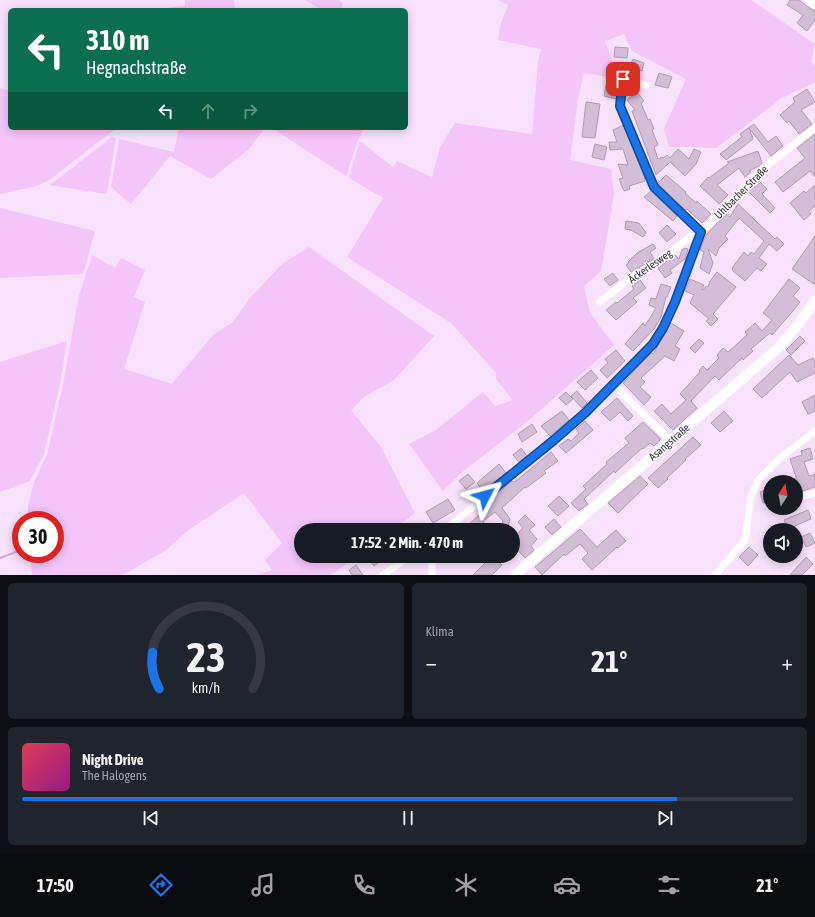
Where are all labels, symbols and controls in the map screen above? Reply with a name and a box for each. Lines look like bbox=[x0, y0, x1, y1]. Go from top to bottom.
icon: left bbox=[20, 24, 72, 76]
text: 310 m bbox=[86, 24, 149, 56]
text: Hegnachstraße bbox=[86, 57, 186, 78]
pin bbox=[606, 62, 640, 96]
icon: arrive bbox=[612, 68, 634, 90]
icon: left bbox=[155, 100, 177, 122]
icon: ahead bbox=[197, 100, 219, 122]
icon: right bbox=[239, 100, 261, 122]
street label: Uhlbacher Straße bbox=[712, 163, 770, 221]
street label: Äckerlesweg bbox=[626, 247, 674, 285]
street label: Asangstraße bbox=[646, 421, 692, 463]
position arrow bbox=[464, 475, 506, 517]
north arrow bbox=[763, 475, 803, 515]
map controls bbox=[763, 475, 803, 563]
speed limit sign: 30 bbox=[12, 511, 64, 563]
button: sound bbox=[763, 523, 803, 563]
text: 17:52 · 2 Min. · 470 m bbox=[351, 534, 463, 551]
text: Klima bbox=[426, 624, 454, 639]
text: 23 bbox=[186, 633, 225, 681]
text: 21° bbox=[591, 644, 627, 678]
text: − bbox=[426, 649, 437, 675]
text: + bbox=[782, 649, 793, 675]
text: km/h bbox=[192, 680, 220, 696]
text: Night Drive bbox=[82, 751, 144, 768]
text: The Halogens bbox=[82, 768, 147, 783]
icon: previous bbox=[140, 807, 162, 829]
icon: pause bbox=[397, 807, 419, 829]
icon: next bbox=[654, 807, 676, 829]
icon: directions bbox=[147, 871, 175, 899]
icon: music bbox=[249, 871, 277, 899]
icon: phone bbox=[350, 871, 378, 899]
icon: climate bbox=[452, 871, 480, 899]
icon: car bbox=[553, 871, 581, 899]
icon: filters bbox=[655, 871, 683, 899]
text: 17:50 bbox=[37, 875, 74, 896]
text: 21° bbox=[756, 875, 778, 896]

